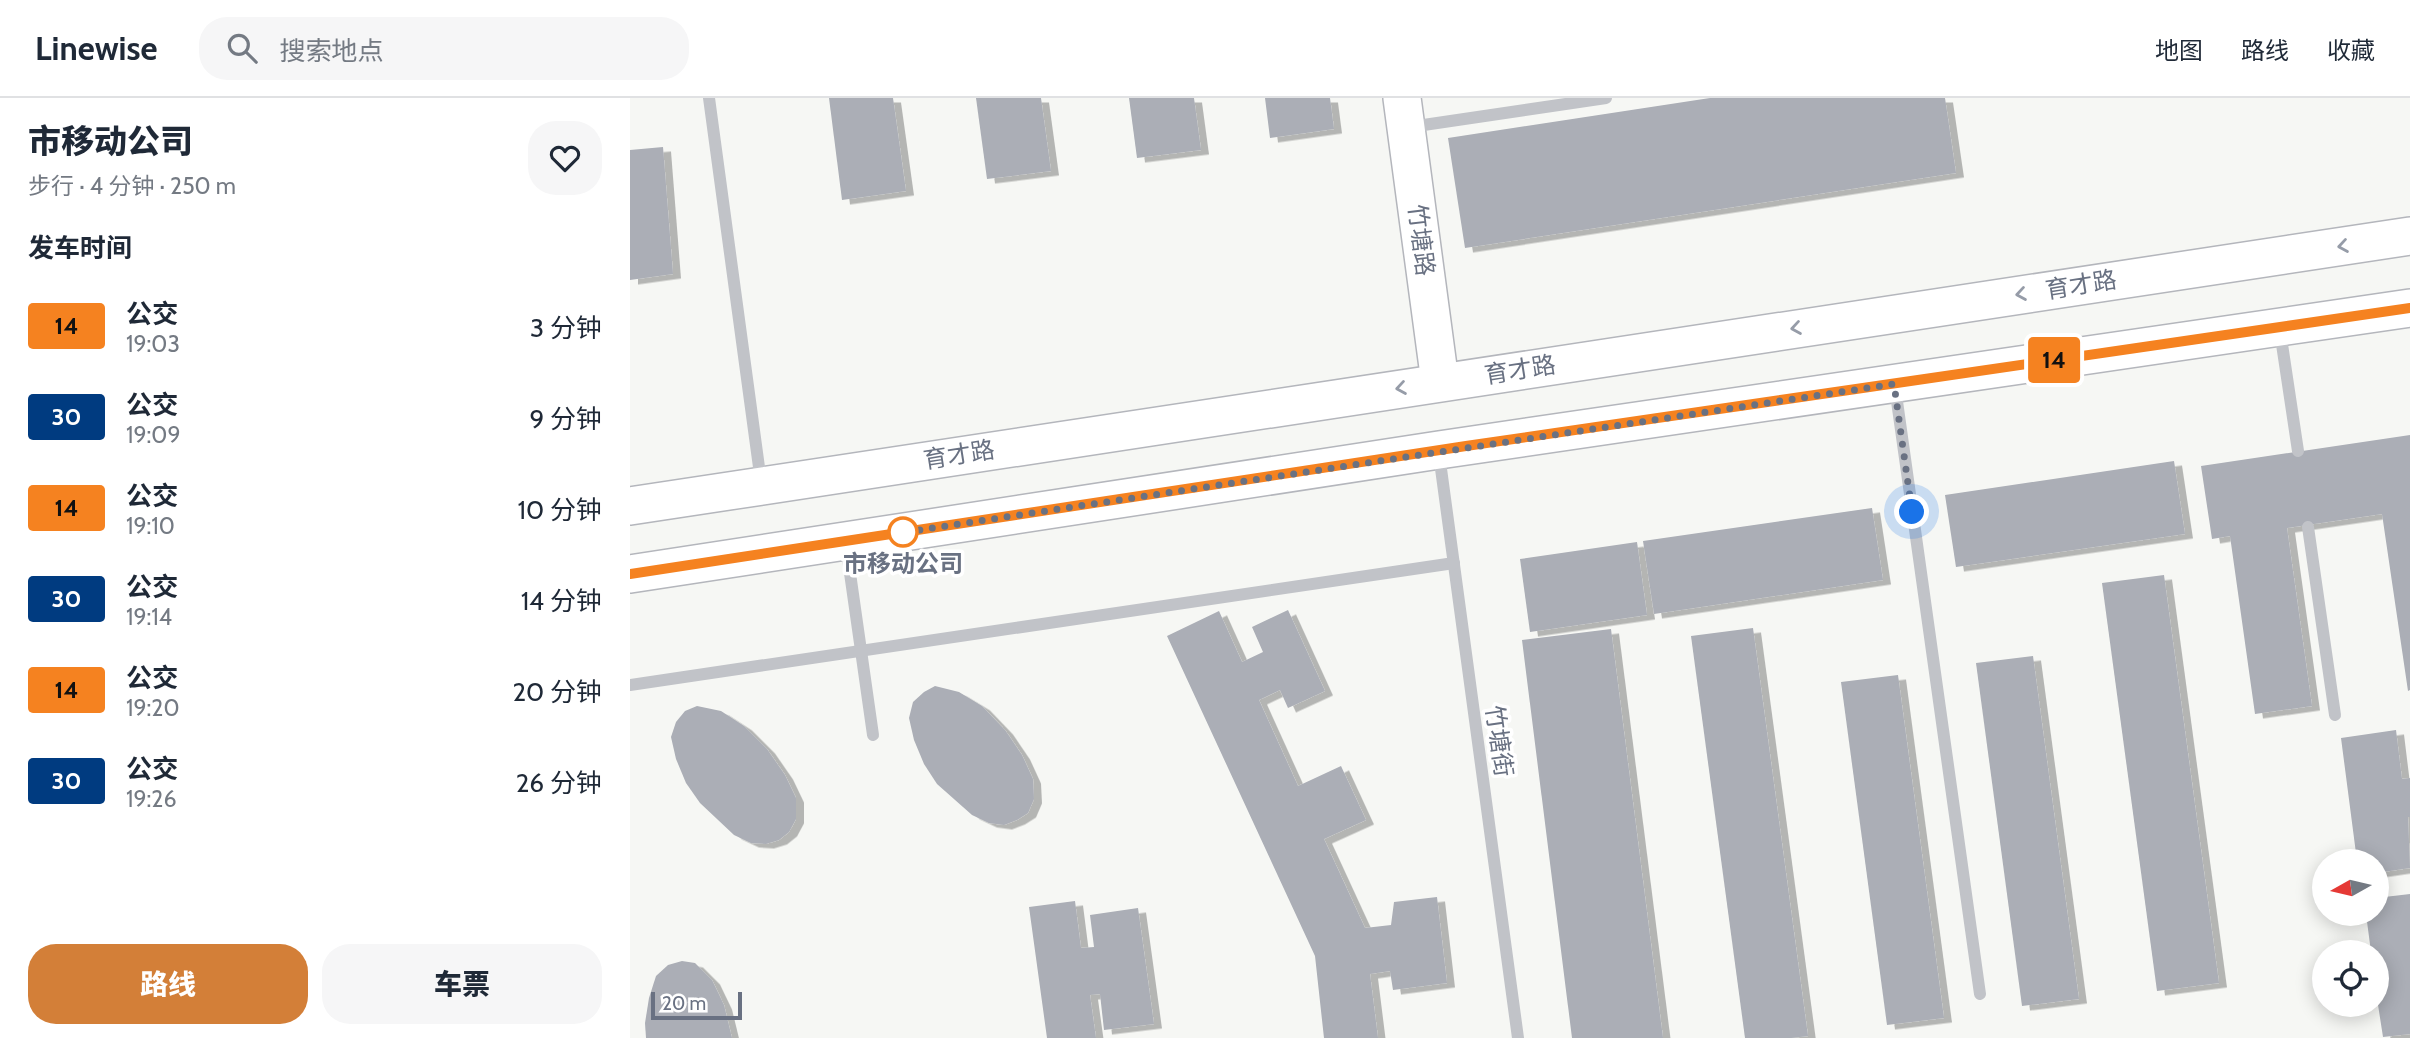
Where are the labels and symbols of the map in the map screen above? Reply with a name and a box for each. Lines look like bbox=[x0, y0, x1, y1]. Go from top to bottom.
street label: 竹塘路 bbox=[1403, 202, 1440, 277]
one-way arrow bbox=[2337, 238, 2348, 253]
street label: 育才路 bbox=[2043, 265, 2119, 304]
one-way arrow bbox=[2015, 287, 2027, 302]
one-way arrow bbox=[1790, 320, 1802, 335]
line badge: 14 bbox=[2022, 337, 2086, 383]
street label: 育才路 bbox=[1482, 350, 1558, 389]
one-way arrow bbox=[1395, 380, 1407, 395]
street label: 育才路 bbox=[921, 435, 997, 474]
your location bbox=[1894, 494, 1929, 529]
marker: 市移动公司 bbox=[888, 517, 918, 547]
place label: 市移动公司 bbox=[843, 549, 963, 578]
street label: 竹塘街 bbox=[1480, 703, 1519, 779]
north arrow bbox=[2312, 849, 2389, 926]
scale bar bbox=[651, 989, 742, 1021]

